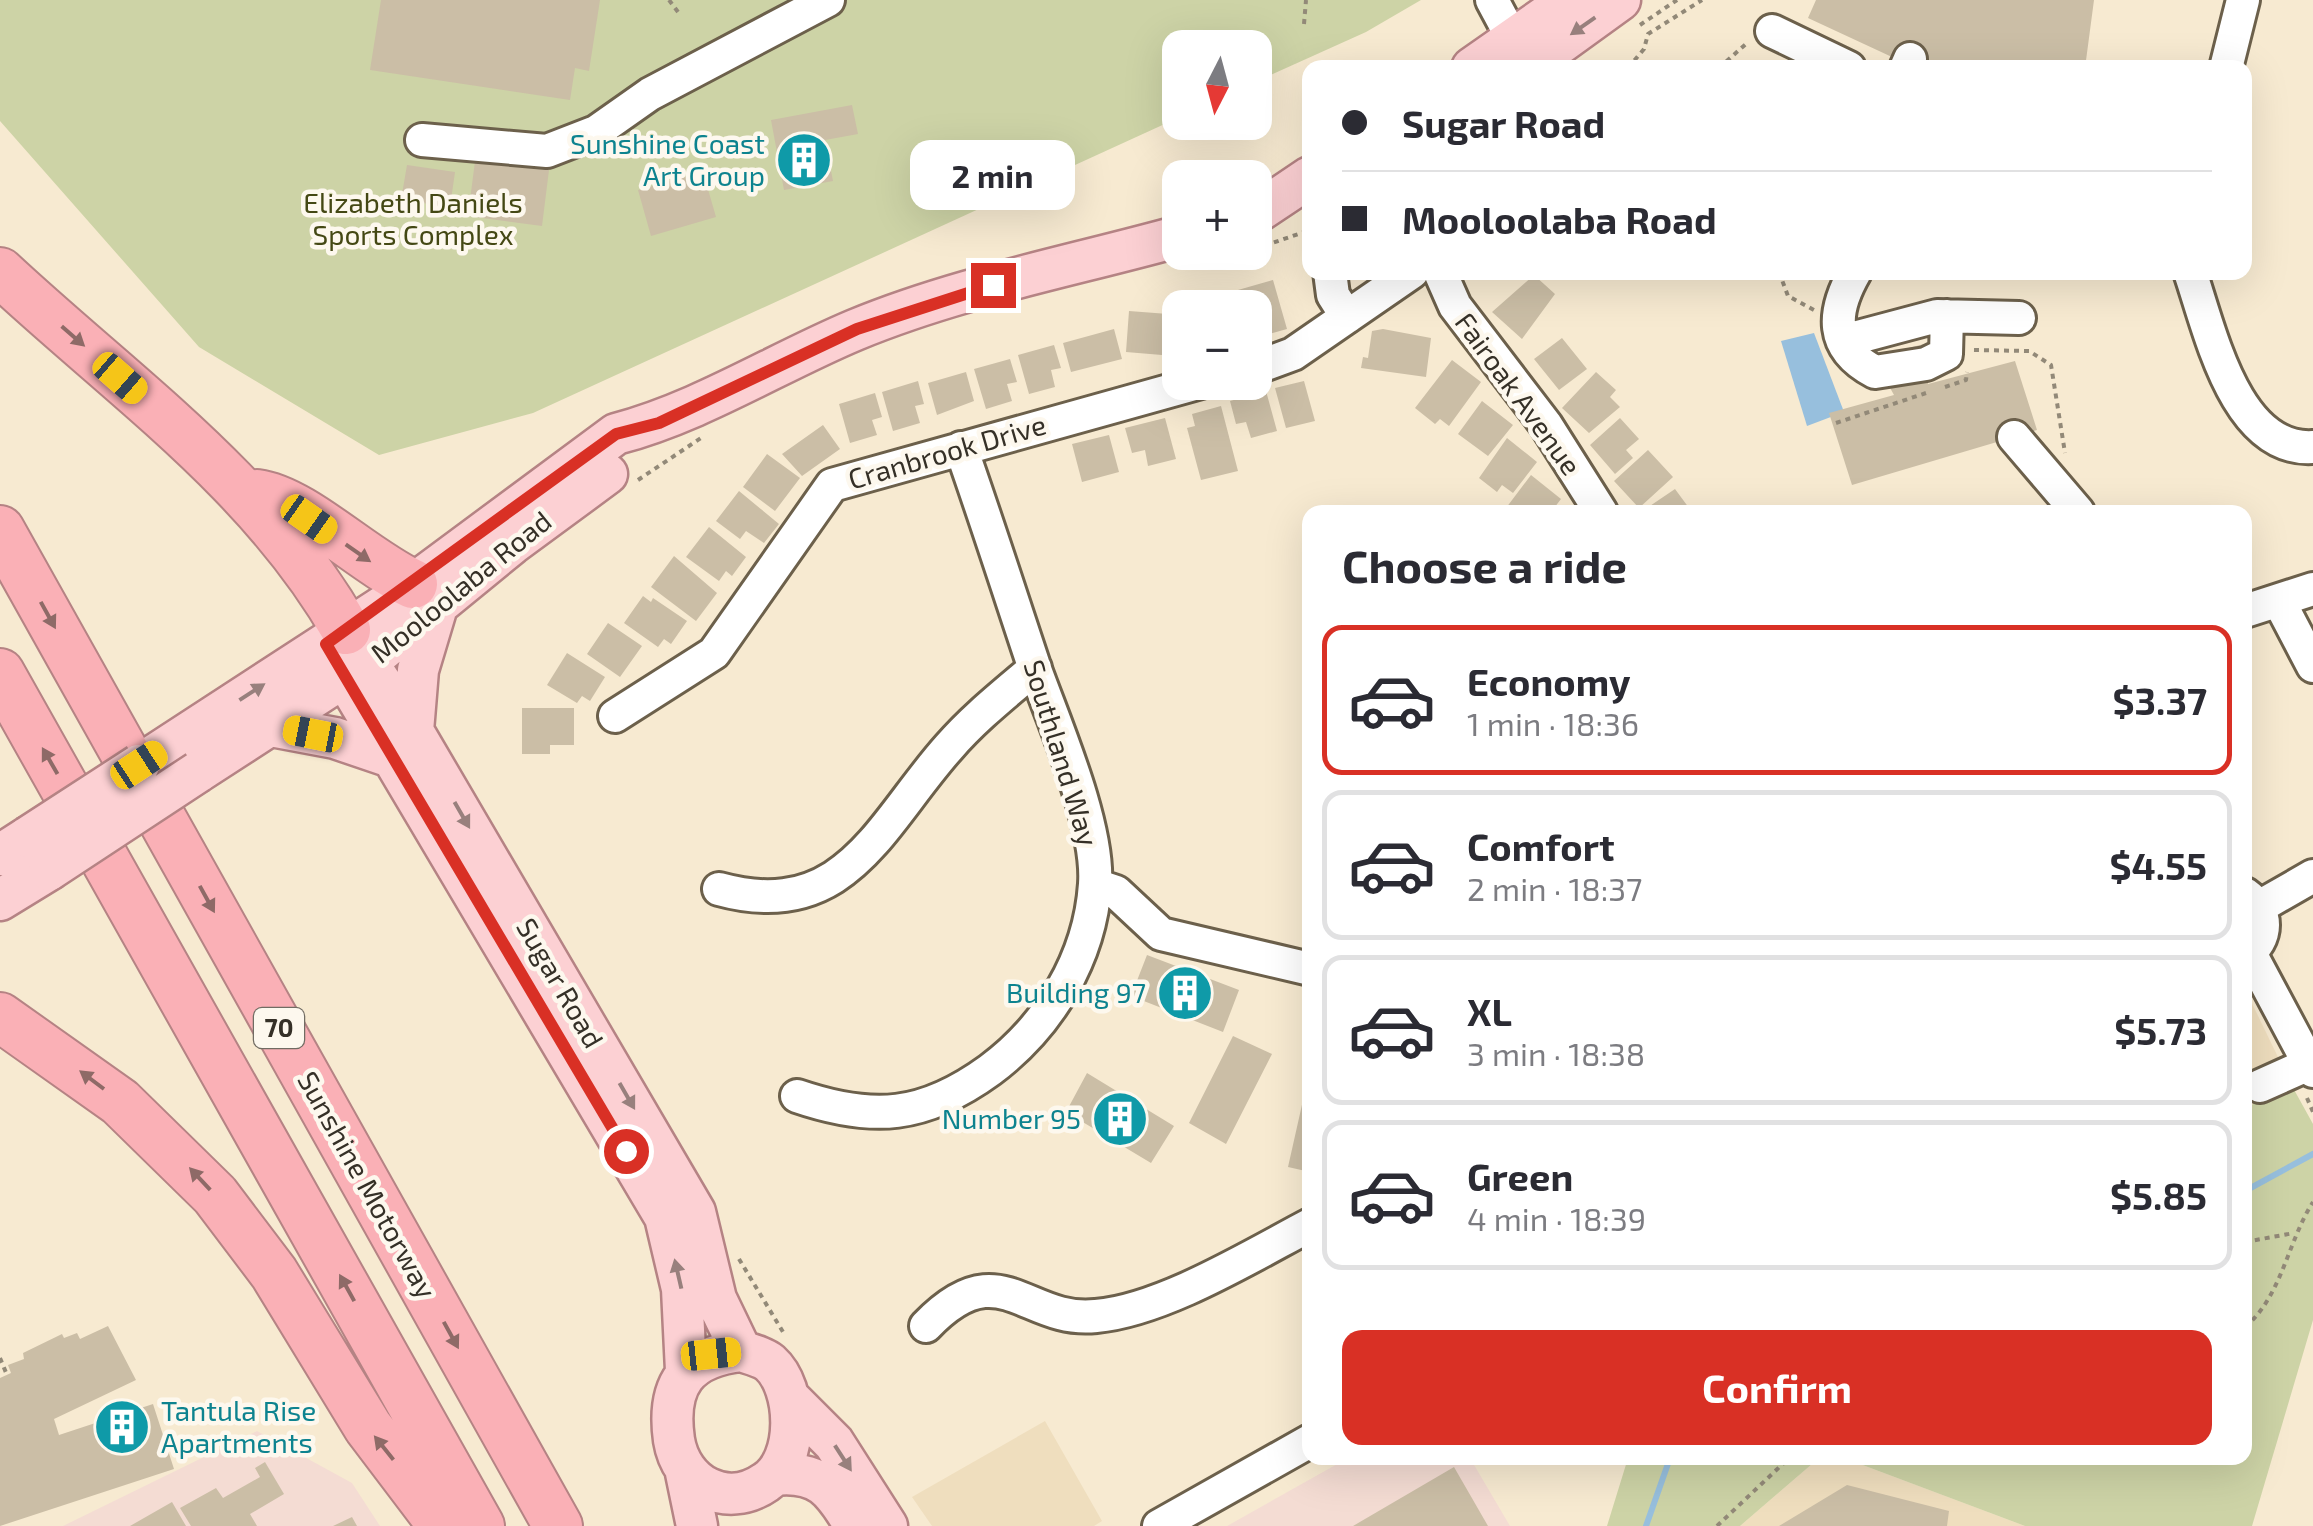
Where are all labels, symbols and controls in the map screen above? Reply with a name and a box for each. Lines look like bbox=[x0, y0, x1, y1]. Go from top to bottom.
one-way arrow bbox=[1570, 16, 1596, 35]
north arrow bbox=[1162, 30, 1272, 140]
map controls bbox=[1162, 30, 1272, 400]
text: Sugar Road bbox=[1402, 100, 1605, 146]
place label: Sunshine Coast Art Group bbox=[570, 126, 765, 192]
building icon: Sunshine Coast Art Group bbox=[774, 130, 834, 190]
callout: 2 min bbox=[910, 140, 1076, 210]
text: 2 min bbox=[952, 156, 1033, 194]
button: + bbox=[1162, 160, 1272, 270]
park label: Elizabeth Daniels Sports Complex bbox=[303, 185, 523, 251]
text: Mooloolaba Road bbox=[1402, 196, 1717, 242]
route end bbox=[971, 263, 1016, 308]
button: − bbox=[1162, 290, 1272, 400]
street label: Fairoak Avenue bbox=[1449, 306, 1589, 481]
one-way arrow bbox=[60, 325, 85, 347]
car bbox=[88, 347, 152, 409]
street label: Cranbrook Drive bbox=[844, 407, 1050, 496]
car bbox=[276, 490, 342, 548]
street label: Mooloolaba Road bbox=[363, 503, 557, 669]
text: Choose a ride bbox=[1342, 538, 1627, 592]
one-way arrow bbox=[345, 543, 371, 562]
one-way arrow bbox=[38, 601, 56, 629]
icon: car bbox=[1347, 655, 1437, 745]
street label: Southland Way bbox=[1018, 656, 1106, 850]
text: Economy bbox=[1467, 658, 1631, 704]
text: $3.37 bbox=[2113, 677, 2207, 723]
one-way arrow bbox=[238, 683, 265, 701]
text: 1 min · 18:36 bbox=[1467, 704, 1639, 742]
car bbox=[281, 714, 345, 754]
car bbox=[106, 736, 172, 794]
one-way arrow bbox=[41, 747, 59, 775]
one-way arrow bbox=[453, 801, 470, 829]
icon: car bbox=[1347, 820, 1437, 910]
text: Comfort bbox=[1467, 823, 1615, 869]
text: $4.55 bbox=[2110, 842, 2207, 888]
text: 2 min · 18:37 bbox=[1467, 869, 1642, 907]
one-way arrow bbox=[198, 884, 215, 913]
street label: Sugar Road bbox=[510, 912, 612, 1053]
building icon: Building 97 bbox=[1155, 963, 1215, 1023]
place label: Building 97 bbox=[1006, 975, 1146, 1009]
icon: car bbox=[1347, 985, 1437, 1075]
text: XL bbox=[1467, 988, 1512, 1034]
text: $5.73 bbox=[2114, 1007, 2207, 1053]
road number: 70 bbox=[254, 1008, 304, 1048]
text: 3 min · 18:38 bbox=[1467, 1034, 1645, 1072]
street label: Sunshine Motorway bbox=[291, 1065, 444, 1304]
one-way arrow bbox=[79, 1070, 105, 1091]
one-way arrow bbox=[617, 1082, 635, 1110]
building icon: Number 95 bbox=[1090, 1089, 1150, 1149]
place label: Number 95 bbox=[942, 1101, 1081, 1135]
route start bbox=[604, 1129, 649, 1174]
icon: car bbox=[1347, 1150, 1437, 1240]
text: Green bbox=[1467, 1153, 1573, 1199]
one-way arrow bbox=[189, 1167, 212, 1191]
text: $5.85 bbox=[2110, 1172, 2207, 1218]
text: 4 min · 18:39 bbox=[1467, 1199, 1646, 1237]
one-way arrow bbox=[670, 1258, 685, 1289]
one-way arrow bbox=[338, 1274, 356, 1302]
one-way arrow bbox=[442, 1321, 459, 1349]
button: Confirm bbox=[1342, 1330, 2212, 1445]
car bbox=[680, 1336, 742, 1372]
place label: Tantula Rise Apartments bbox=[161, 1393, 316, 1459]
building icon: Tantula Rise Apartments bbox=[92, 1397, 152, 1457]
one-way arrow bbox=[374, 1435, 395, 1461]
one-way arrow bbox=[834, 1444, 852, 1472]

